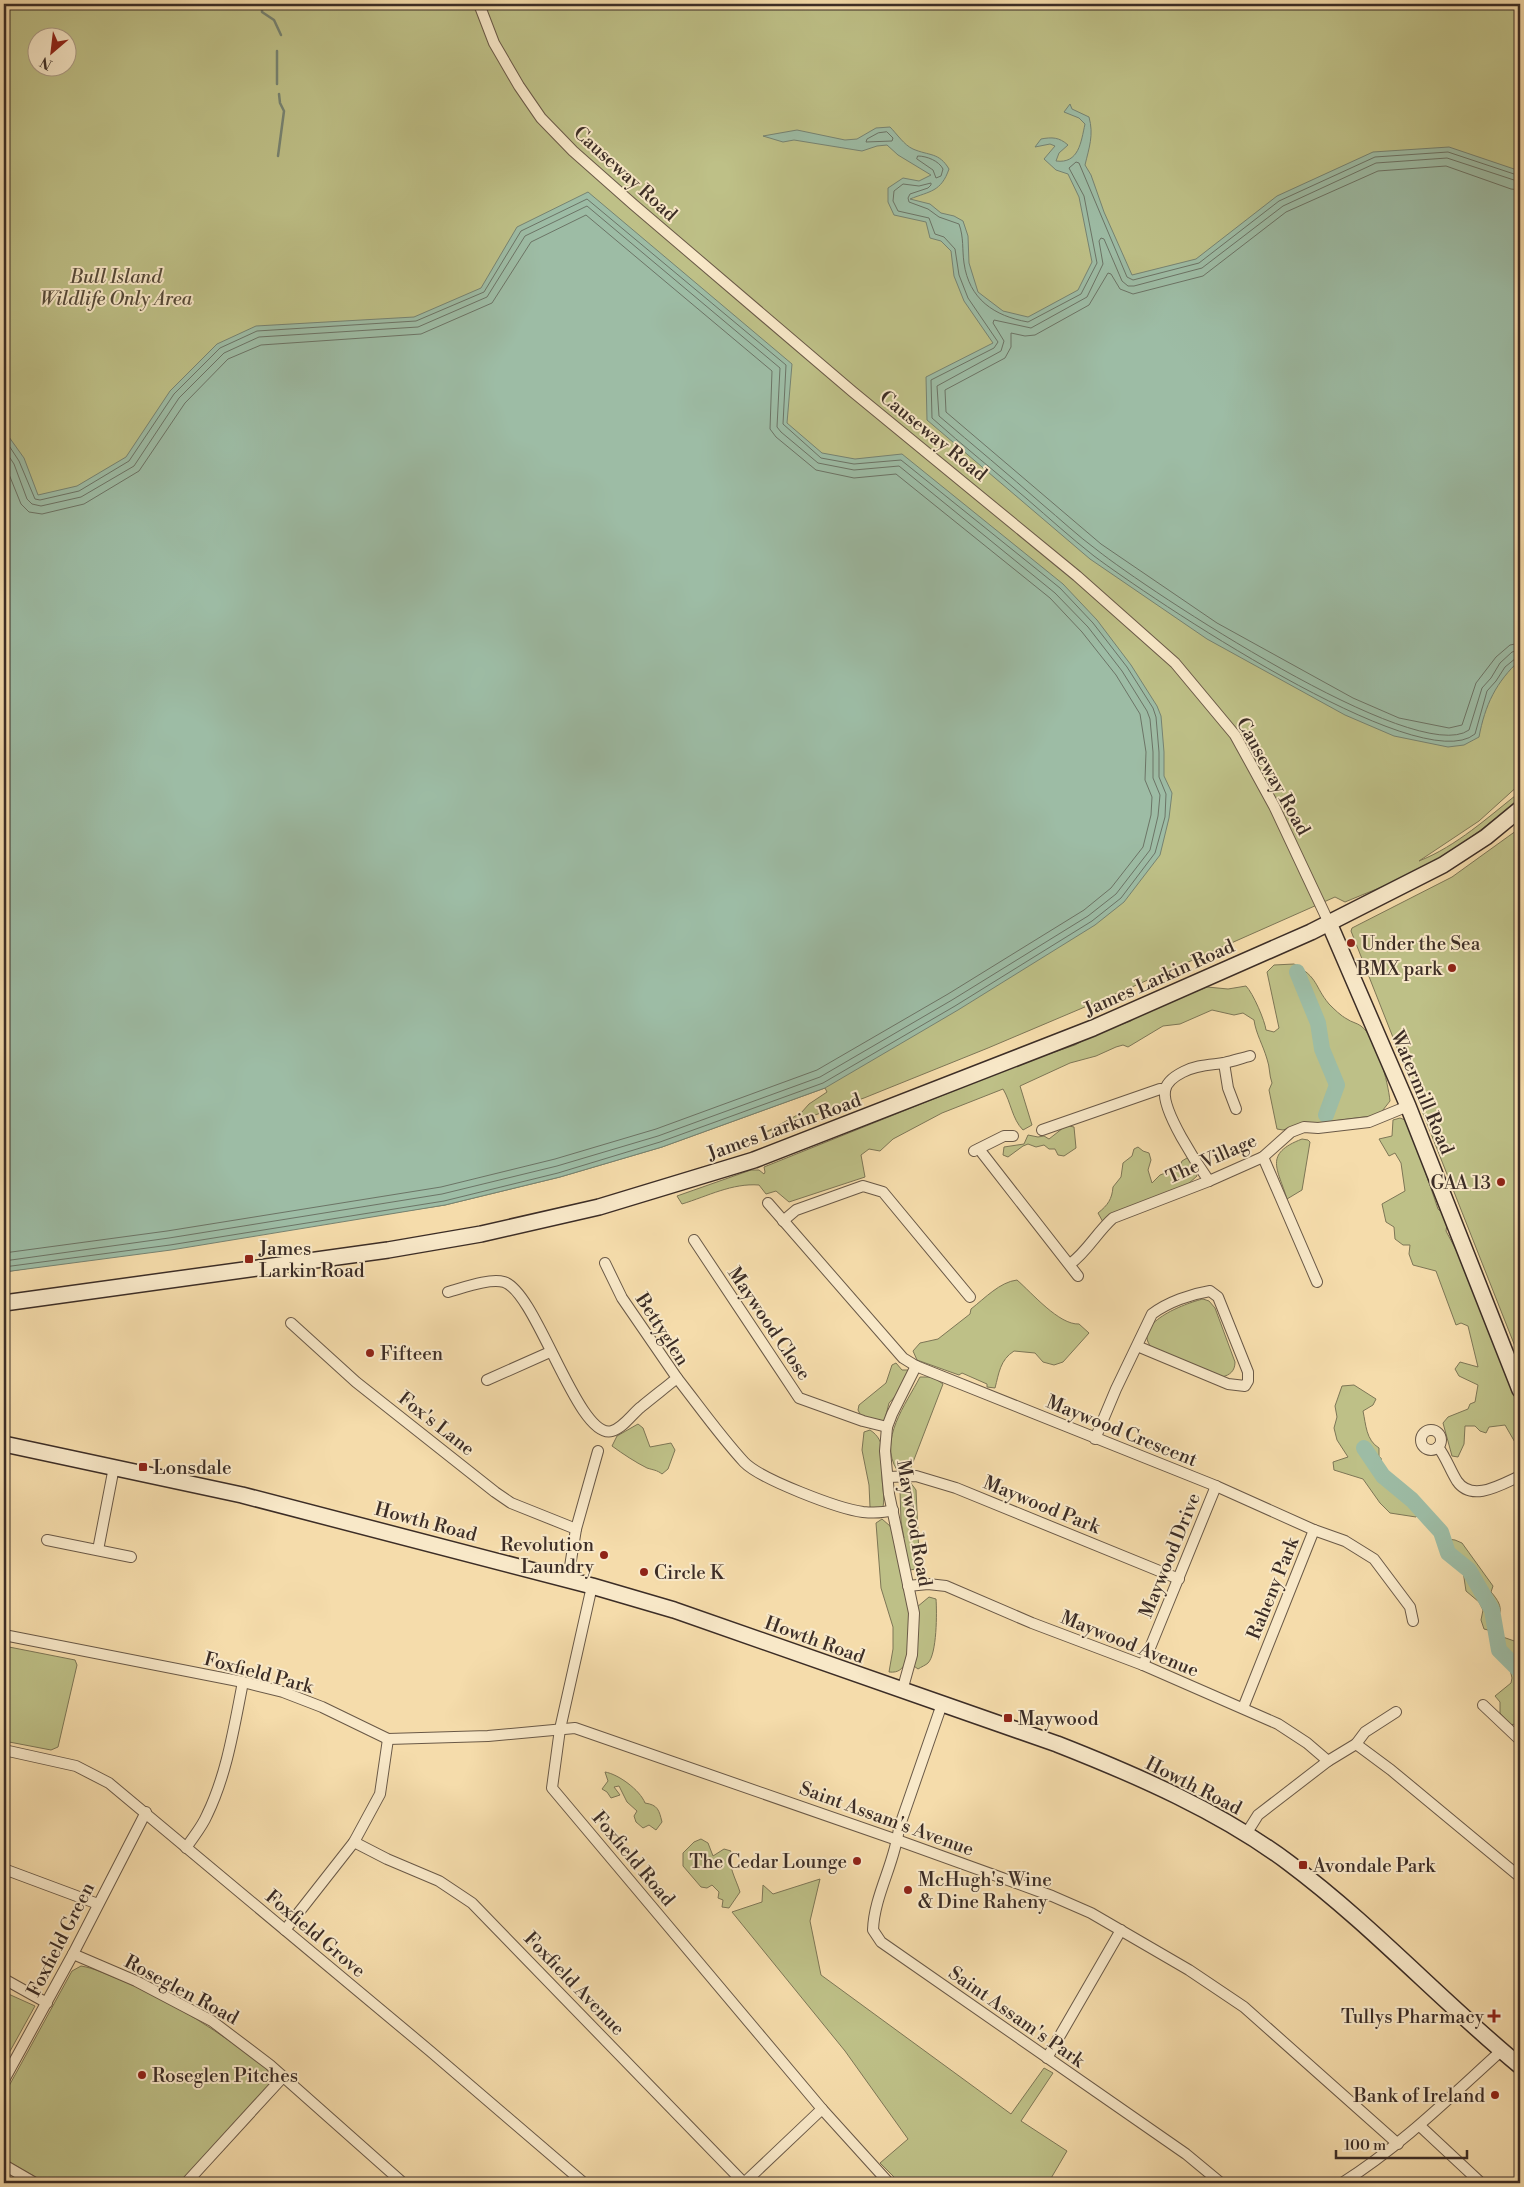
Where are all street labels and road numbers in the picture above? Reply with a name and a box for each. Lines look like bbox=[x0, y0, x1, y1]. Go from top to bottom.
street label: Causeway Road bbox=[569, 121, 682, 227]
street label: Causeway Road bbox=[875, 385, 992, 487]
street label: Causeway Road bbox=[1231, 713, 1316, 840]
street label: James Larkin Road bbox=[1080, 934, 1238, 1022]
street label: Watermill Road bbox=[1385, 1026, 1459, 1158]
street label: James Larkin Road bbox=[703, 1088, 865, 1166]
street label: The Village bbox=[1162, 1128, 1260, 1190]
street label: Maywood Close bbox=[722, 1262, 816, 1385]
street label: Bettyglen bbox=[629, 1288, 694, 1370]
street label: Fox's Lane bbox=[393, 1386, 479, 1461]
street label: Maywood Crescent bbox=[1043, 1390, 1201, 1472]
street label: Maywood Road bbox=[891, 1458, 937, 1589]
street label: Maywood Park bbox=[980, 1471, 1105, 1540]
street label: Maywood Drive bbox=[1134, 1489, 1206, 1621]
street label: Howth Road bbox=[372, 1497, 480, 1547]
street label: Raheny Park bbox=[1242, 1533, 1305, 1643]
street label: Maywood Avenue bbox=[1057, 1605, 1202, 1683]
street label: Howth Road bbox=[761, 1611, 868, 1669]
street label: Foxfield Park bbox=[201, 1647, 317, 1699]
street label: Howth Road bbox=[1141, 1751, 1246, 1820]
street label: Saint Assam's Avenue bbox=[796, 1776, 977, 1862]
street label: Foxfield Road bbox=[587, 1806, 680, 1911]
street label: Foxfield Green bbox=[22, 1878, 100, 2001]
street label: Foxfield Grove bbox=[260, 1885, 370, 1983]
street label: Foxfield Avenue bbox=[519, 1927, 630, 2041]
street label: Roseglen Road bbox=[120, 1950, 243, 2030]
street label: Saint Assam's Park bbox=[944, 1961, 1090, 2073]

